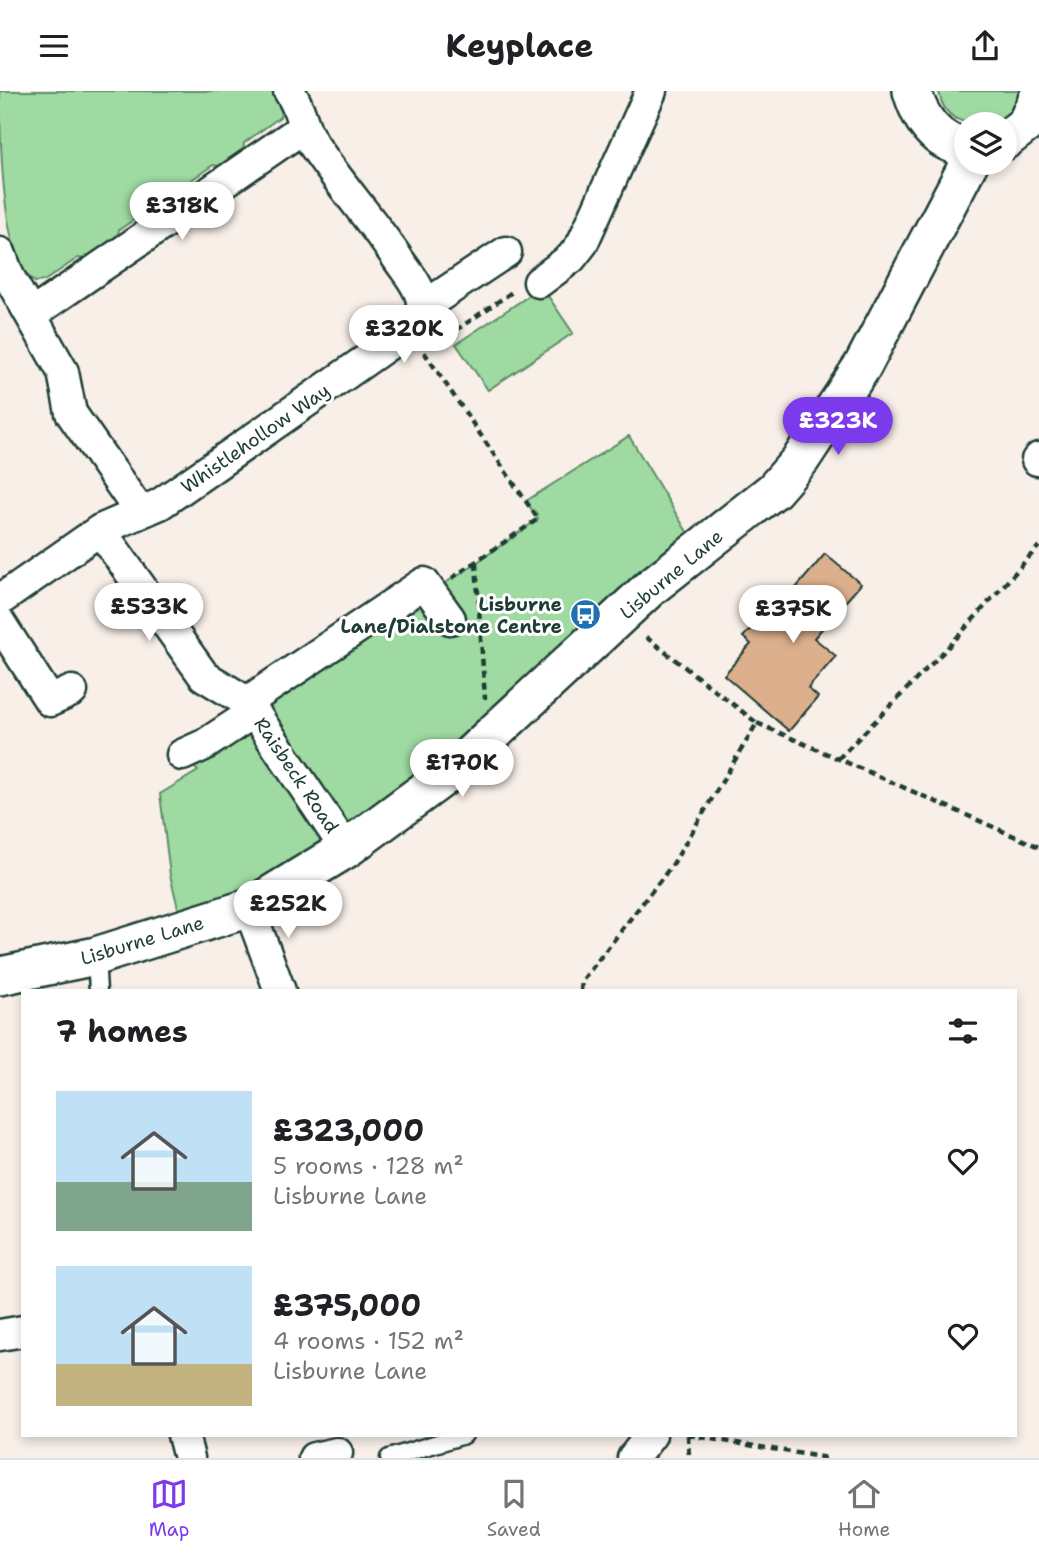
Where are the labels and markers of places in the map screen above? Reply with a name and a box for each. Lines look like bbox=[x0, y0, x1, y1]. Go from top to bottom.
pin: £318K bbox=[133, 183, 231, 242]
pin: £320K bbox=[355, 306, 453, 365]
pin: £323K bbox=[789, 397, 887, 457]
pin: £533K bbox=[100, 583, 198, 643]
pin: £375K bbox=[744, 585, 842, 645]
place label: Lisburne Lane/Dialstone Centre bbox=[341, 592, 562, 639]
bus stop icon: Lisburne Lane/Dialstone Centre bbox=[568, 598, 602, 632]
pin: £170K bbox=[413, 739, 511, 799]
pin: £252K bbox=[239, 881, 337, 940]

